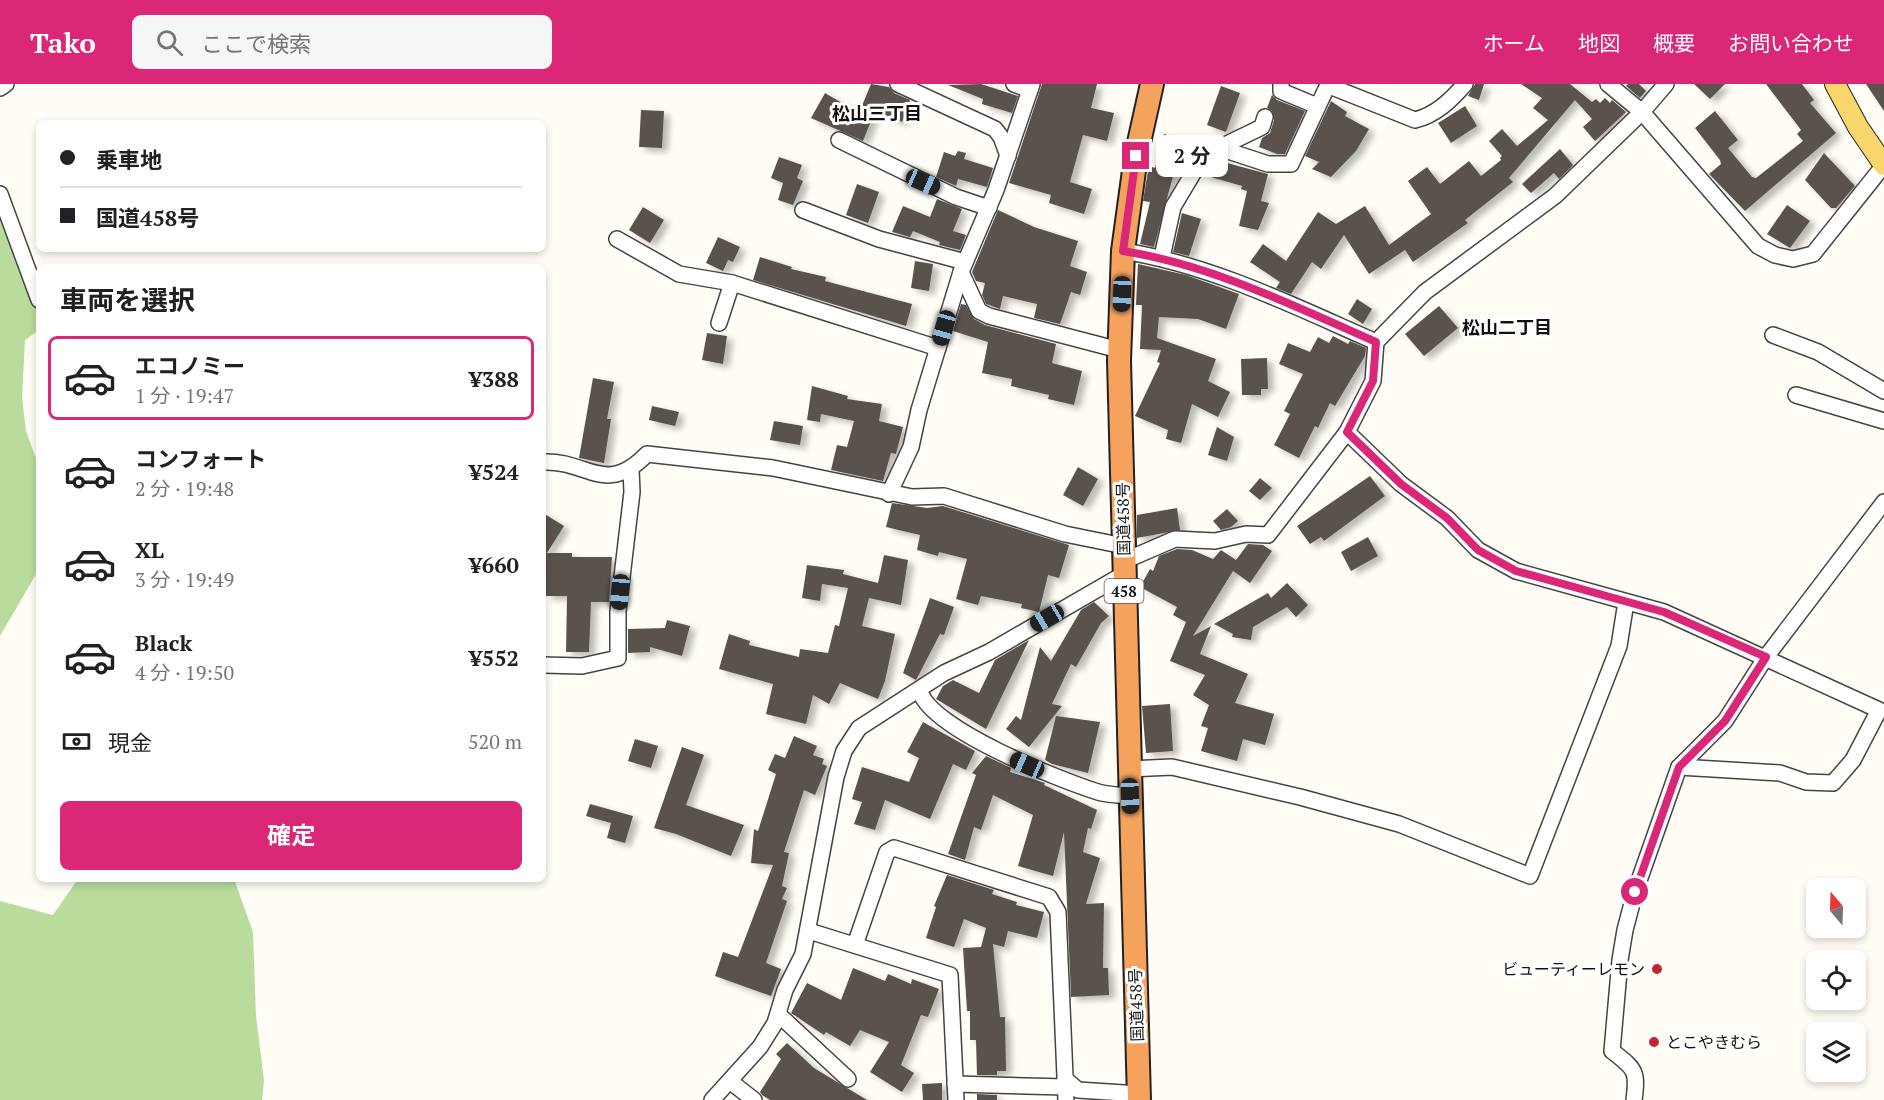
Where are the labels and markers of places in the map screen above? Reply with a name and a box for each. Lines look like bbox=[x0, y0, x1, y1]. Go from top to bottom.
place label: ビューティーレモン bbox=[1502, 958, 1645, 980]
marker: ビューティーレモン bbox=[1650, 962, 1664, 976]
place label: とこやきむら bbox=[1666, 1031, 1762, 1053]
marker: とこやきむら bbox=[1647, 1035, 1661, 1049]

